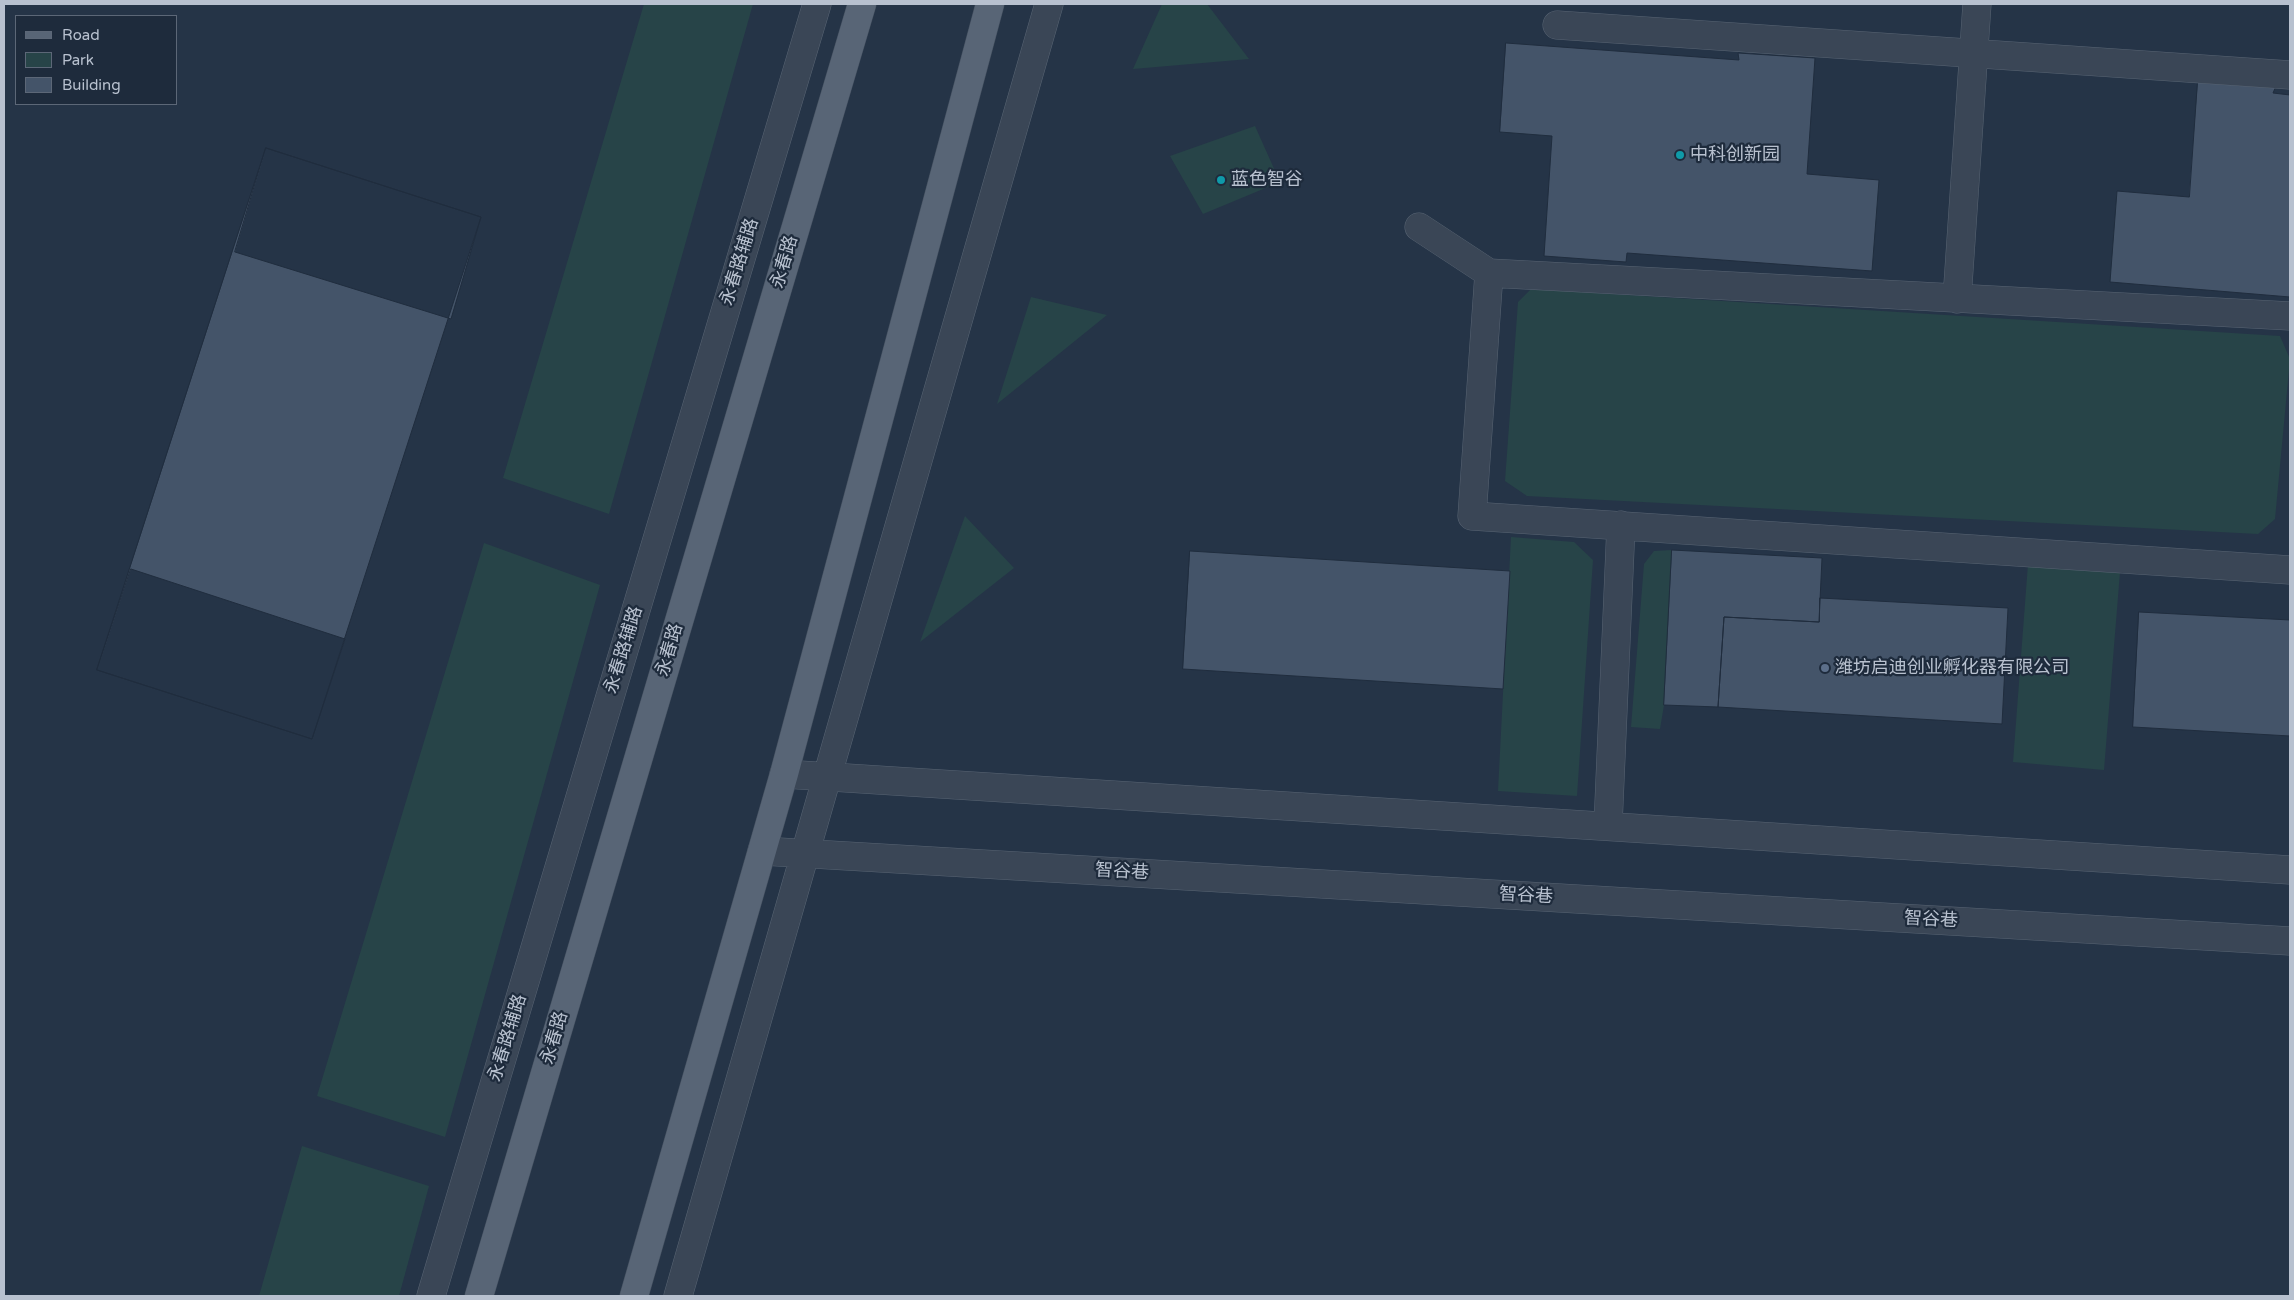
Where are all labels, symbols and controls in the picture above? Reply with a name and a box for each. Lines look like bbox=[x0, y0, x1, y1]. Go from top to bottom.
legend bbox=[15, 15, 178, 105]
text: Road bbox=[62, 26, 100, 44]
text: Park bbox=[62, 51, 94, 69]
text: Building bbox=[62, 76, 121, 94]
place label: 中科创新园 bbox=[1690, 144, 1780, 166]
marker: 中科创新园 bbox=[1674, 149, 1686, 161]
place label: 蓝色智谷 bbox=[1231, 169, 1303, 191]
marker: 蓝色智谷 bbox=[1215, 174, 1227, 186]
street label: 永春路辅路 bbox=[717, 216, 763, 308]
street label: 永春路 bbox=[767, 233, 803, 291]
street label: 永春路辅路 bbox=[601, 604, 647, 696]
street label: 永春路 bbox=[652, 621, 688, 679]
place label: 潍坊启迪创业孵化器有限公司 bbox=[1835, 657, 2069, 679]
marker: 潍坊启迪创业孵化器有限公司 bbox=[1819, 662, 1831, 674]
street label: 智谷巷 bbox=[1094, 860, 1150, 884]
street label: 智谷巷 bbox=[1498, 884, 1554, 908]
street label: 智谷巷 bbox=[1903, 908, 1959, 932]
street label: 永春路辅路 bbox=[485, 992, 531, 1084]
street label: 永春路 bbox=[537, 1009, 573, 1067]

